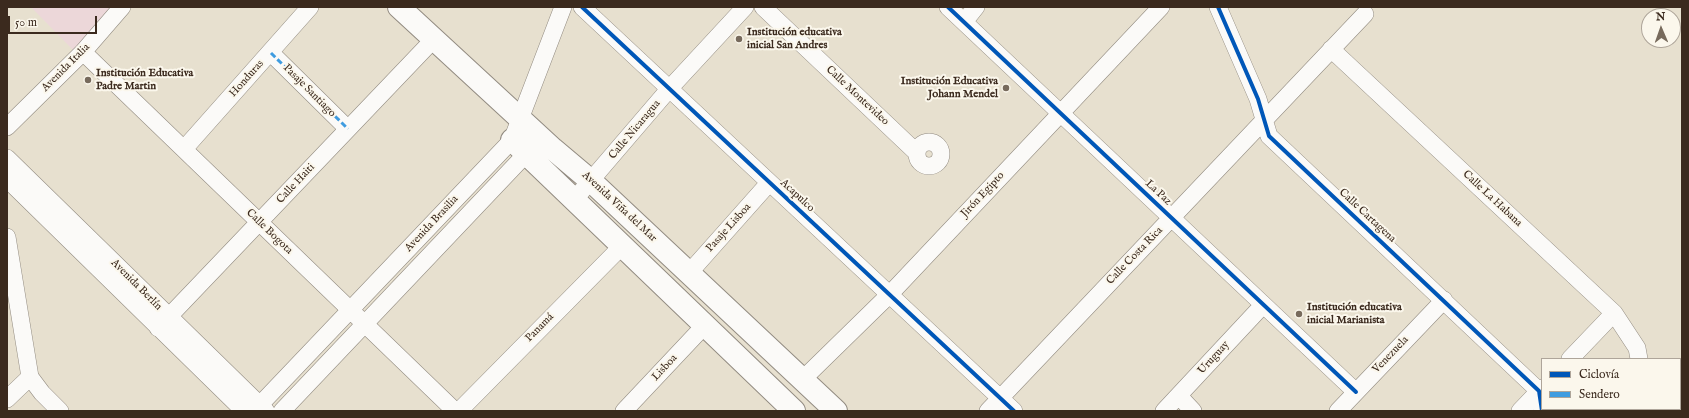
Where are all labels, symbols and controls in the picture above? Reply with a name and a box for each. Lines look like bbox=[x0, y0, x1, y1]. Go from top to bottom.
scale bar bbox=[10, 8, 99, 34]
north arrow bbox=[1641, 8, 1681, 48]
text: N bbox=[1656, 10, 1666, 24]
text: 50 m bbox=[15, 15, 37, 30]
place label: Institución educativa inicial San Andres bbox=[747, 26, 842, 52]
marker: Institución educativa inicial San Andres bbox=[734, 34, 744, 44]
street label: Avenida Italia bbox=[39, 41, 93, 95]
street label: Honduras bbox=[227, 58, 267, 100]
street label: Pasaje Santiago bbox=[280, 62, 338, 120]
street label: Calle Montevideo bbox=[823, 63, 891, 129]
place label: Institución Educativa Padre Martin bbox=[96, 67, 193, 93]
marker: Institución Educativa Padre Martin bbox=[83, 75, 93, 85]
place label: Institución Educativa Johann Mendel bbox=[901, 75, 998, 101]
marker: Institución Educativa Johann Mendel bbox=[1001, 83, 1011, 93]
street label: Calle Nicaragua bbox=[606, 98, 664, 162]
street label: Calle Haiti bbox=[274, 161, 318, 207]
street label: Calle La Habana bbox=[1460, 168, 1524, 230]
street label: Avenida Viña del Mar bbox=[579, 169, 659, 245]
street label: Jirón Egipto bbox=[959, 169, 1007, 221]
street label: Acapulco bbox=[777, 177, 817, 215]
street label: La Paz bbox=[1142, 178, 1174, 208]
street label: Calle Cartagena bbox=[1336, 186, 1398, 246]
street label: Avenida Brasilia bbox=[402, 193, 462, 255]
street label: Pasaje Lisboa bbox=[704, 201, 754, 255]
street label: Calle Bogota bbox=[243, 207, 295, 257]
street label: Calle Costa Rica bbox=[1104, 224, 1166, 288]
street label: Avenida Berlín bbox=[108, 257, 164, 313]
place label: Institución educativa inicial Marianista bbox=[1307, 301, 1402, 327]
marker: Institución educativa inicial Marianista bbox=[1294, 309, 1304, 319]
street label: Panamá bbox=[523, 311, 557, 345]
street label: Venezuela bbox=[1370, 334, 1412, 376]
street label: Uruguay bbox=[1196, 339, 1232, 377]
street label: Lisboa bbox=[650, 352, 680, 384]
legend bbox=[1541, 358, 1681, 410]
text: Ciclovía bbox=[1579, 367, 1619, 382]
text: Sendero bbox=[1579, 387, 1620, 402]

